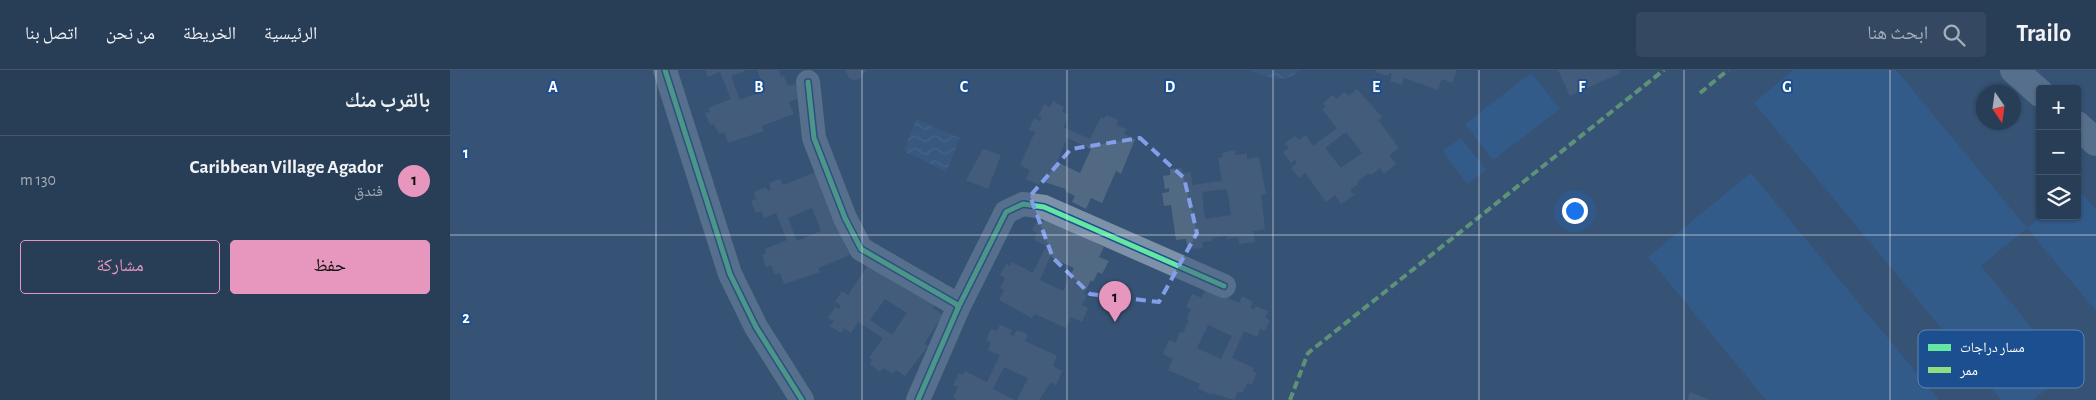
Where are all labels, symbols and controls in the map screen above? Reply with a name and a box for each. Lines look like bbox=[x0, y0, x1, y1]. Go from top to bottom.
search box bbox=[1636, 12, 1986, 57]
icon: search bbox=[1940, 21, 1968, 49]
text: Trailo bbox=[2016, 22, 2071, 46]
text: ابحث هنا bbox=[1867, 24, 1928, 43]
text: اتصل بنا bbox=[25, 25, 78, 43]
text: من نحن bbox=[106, 25, 155, 43]
text: الخريطة bbox=[183, 25, 236, 43]
text: الرئيسية bbox=[264, 25, 317, 43]
text: A bbox=[548, 79, 558, 95]
text: B bbox=[754, 79, 764, 95]
text: C bbox=[960, 79, 969, 95]
text: D bbox=[1165, 79, 1176, 95]
text: E bbox=[1372, 79, 1380, 95]
text: F bbox=[1578, 79, 1586, 95]
text: G bbox=[1782, 79, 1792, 95]
north arrow bbox=[1976, 85, 2021, 130]
map controls bbox=[2036, 85, 2081, 220]
button: + bbox=[2036, 85, 2081, 130]
text: بالقرب منك bbox=[345, 90, 430, 111]
button: − bbox=[2036, 130, 2081, 175]
text: 1 bbox=[463, 145, 469, 161]
text: Caribbean Village Agador bbox=[190, 158, 383, 177]
text: 130 m bbox=[20, 172, 56, 188]
text: 1 bbox=[411, 172, 417, 188]
button: layers bbox=[2036, 175, 2081, 220]
text: فندق bbox=[354, 183, 383, 199]
your location bbox=[1562, 198, 1588, 224]
button: مشاركة bbox=[20, 240, 220, 294]
button: حفظ bbox=[230, 240, 430, 294]
pin: 1 bbox=[1099, 281, 1131, 322]
text: 2 bbox=[462, 310, 470, 326]
legend bbox=[1918, 330, 2084, 388]
text: مسار دراجات bbox=[1960, 341, 2025, 356]
text: ممر bbox=[1959, 364, 1978, 379]

